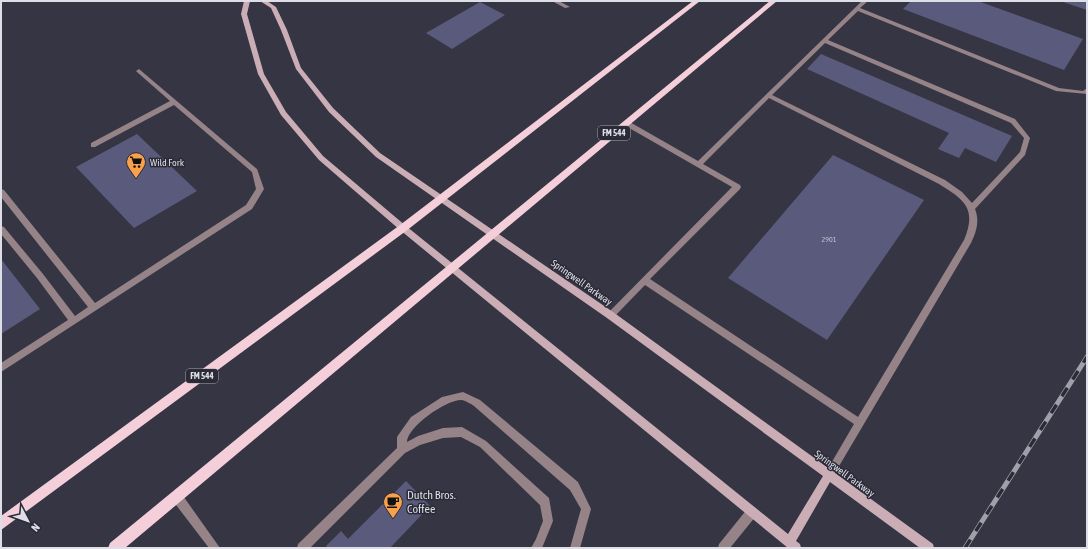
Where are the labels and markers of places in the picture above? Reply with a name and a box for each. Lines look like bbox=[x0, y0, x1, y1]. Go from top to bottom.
supermarket icon: Wild Fork bbox=[125, 151, 147, 179]
place label: Wild Fork bbox=[150, 157, 185, 168]
place label: Dutch Bros. Coffee bbox=[407, 488, 456, 516]
cafe icon: Dutch Bros. Coffee bbox=[382, 491, 404, 519]

